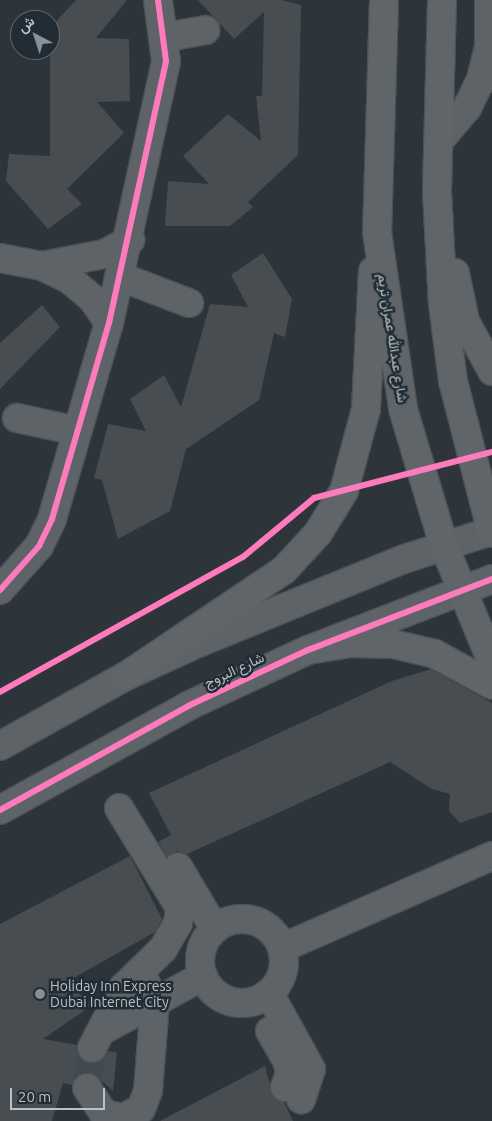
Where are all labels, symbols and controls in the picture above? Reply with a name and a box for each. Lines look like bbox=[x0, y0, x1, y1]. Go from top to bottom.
north arrow bbox=[10, 10, 60, 60]
text: ش bbox=[14, 13, 38, 36]
street label: شارع عبدالله عمران تريم bbox=[375, 272, 411, 404]
street label: شارع البروج bbox=[201, 649, 267, 691]
place label: Holiday Inn Express Dubai Internet City bbox=[50, 978, 172, 1010]
marker: Holiday Inn Express Dubai Internet City bbox=[34, 988, 46, 1000]
scale bar bbox=[12, 1078, 108, 1110]
text: 20 m bbox=[18, 1088, 51, 1105]

